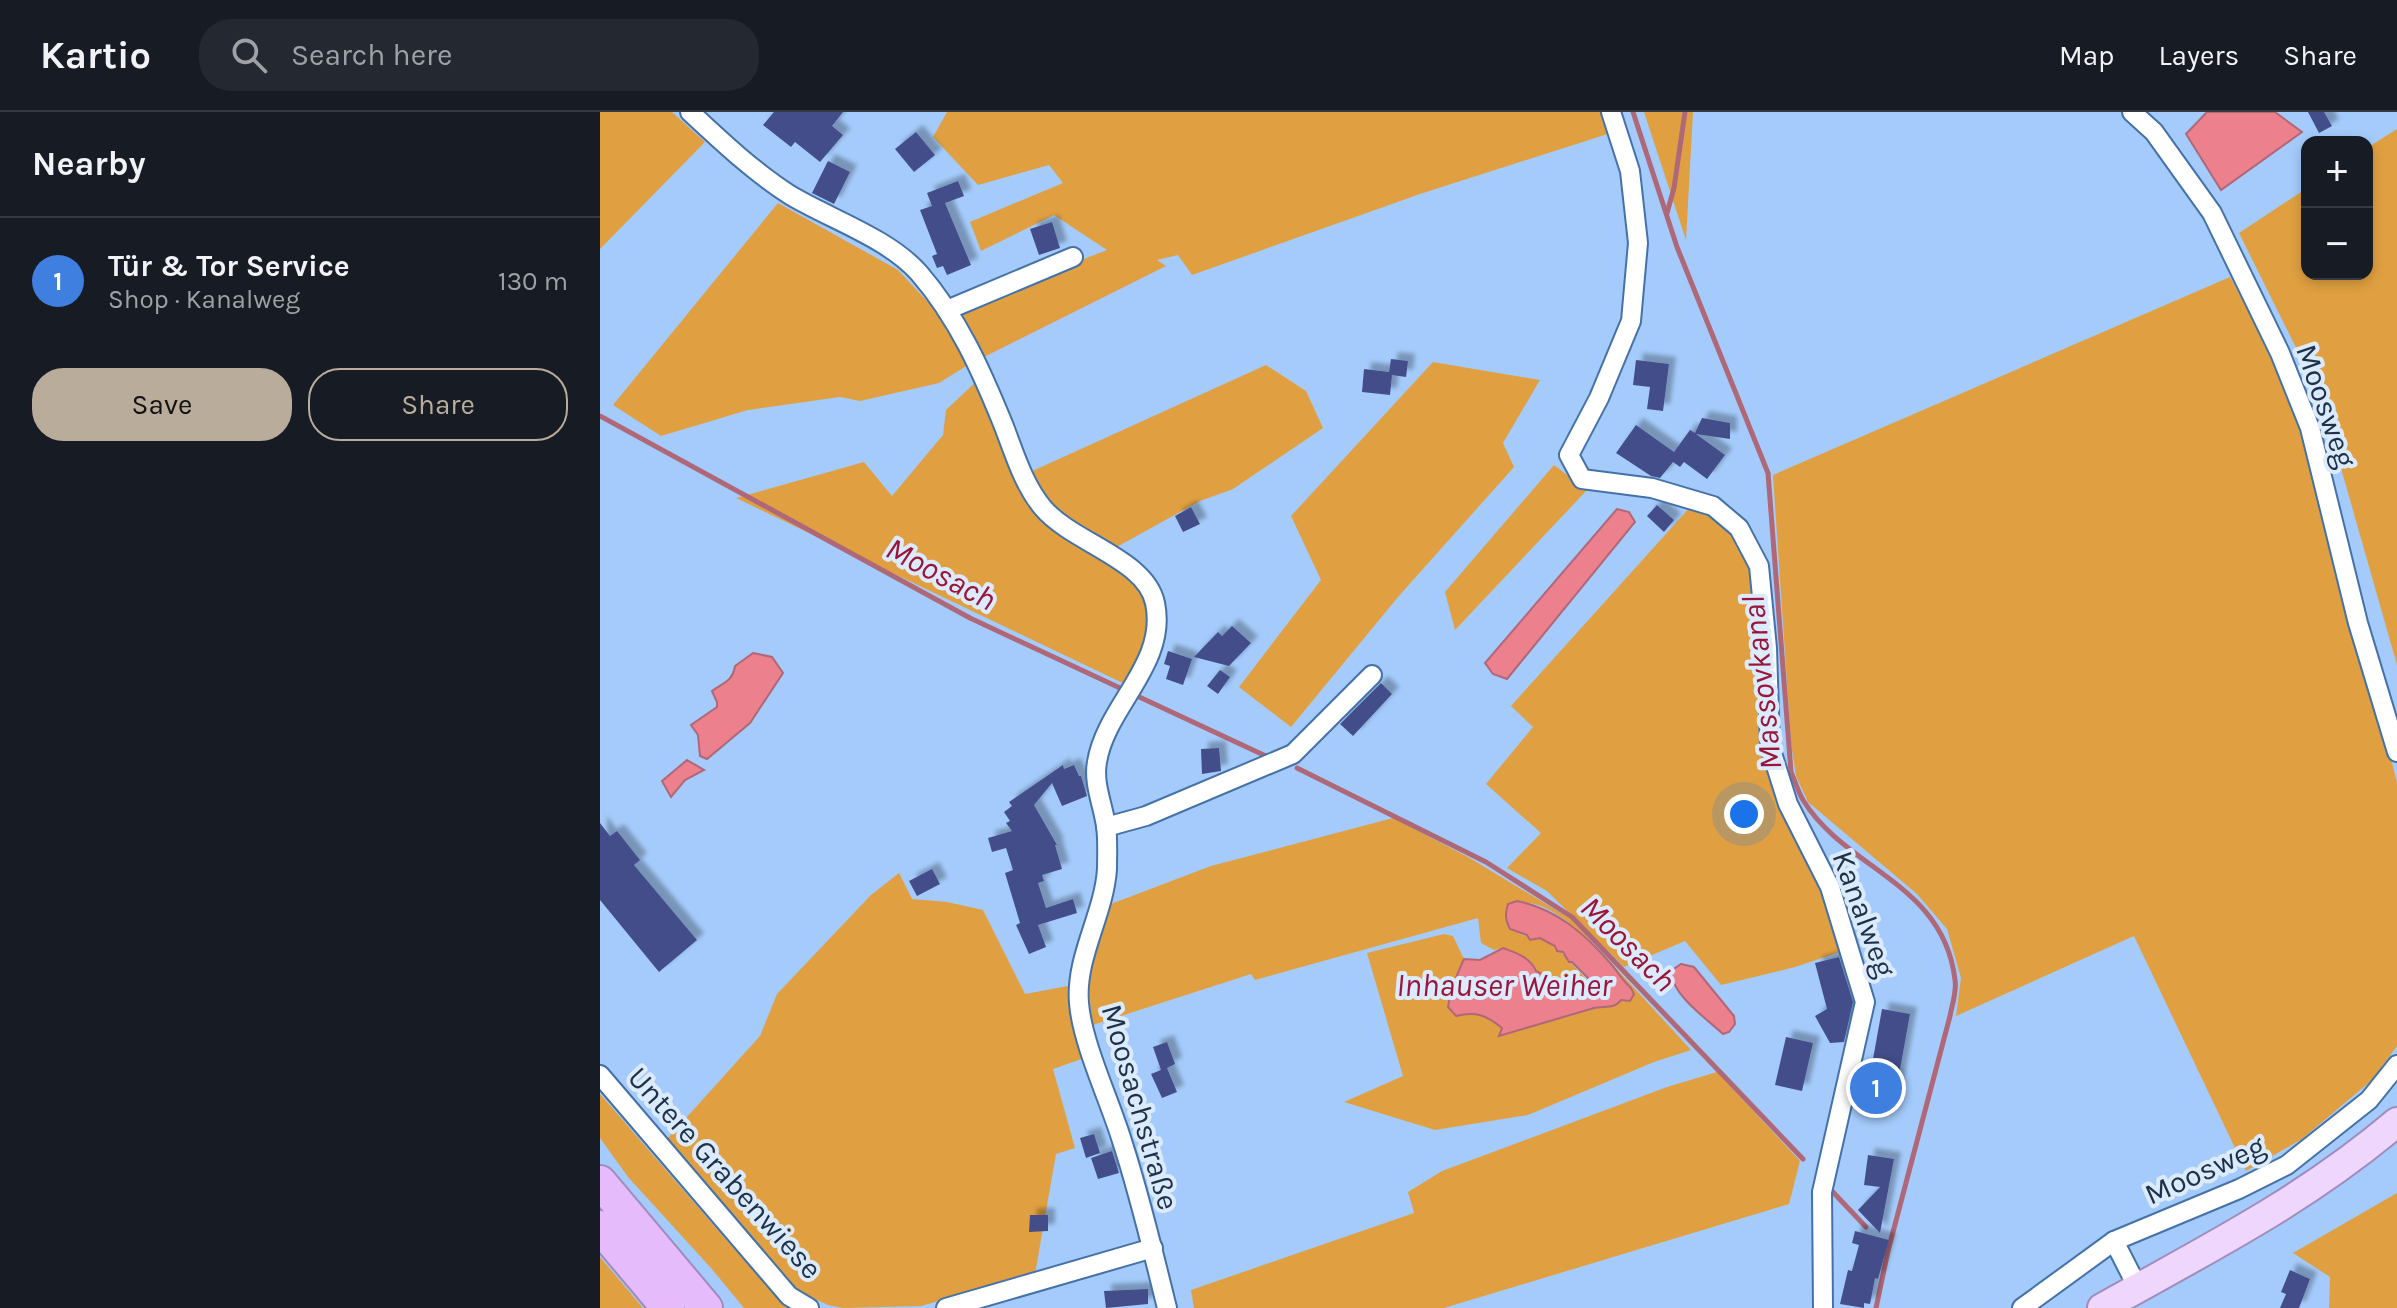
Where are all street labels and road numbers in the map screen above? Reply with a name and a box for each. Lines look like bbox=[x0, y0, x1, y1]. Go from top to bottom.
street label: Moosweg bbox=[2288, 340, 2364, 472]
street label: Kanalweg bbox=[1825, 846, 1903, 982]
street label: Moosachstraße bbox=[1093, 1000, 1187, 1214]
street label: Untere Grabenwiese bbox=[620, 1060, 830, 1286]
street label: Moosweg bbox=[2139, 1127, 2271, 1212]

